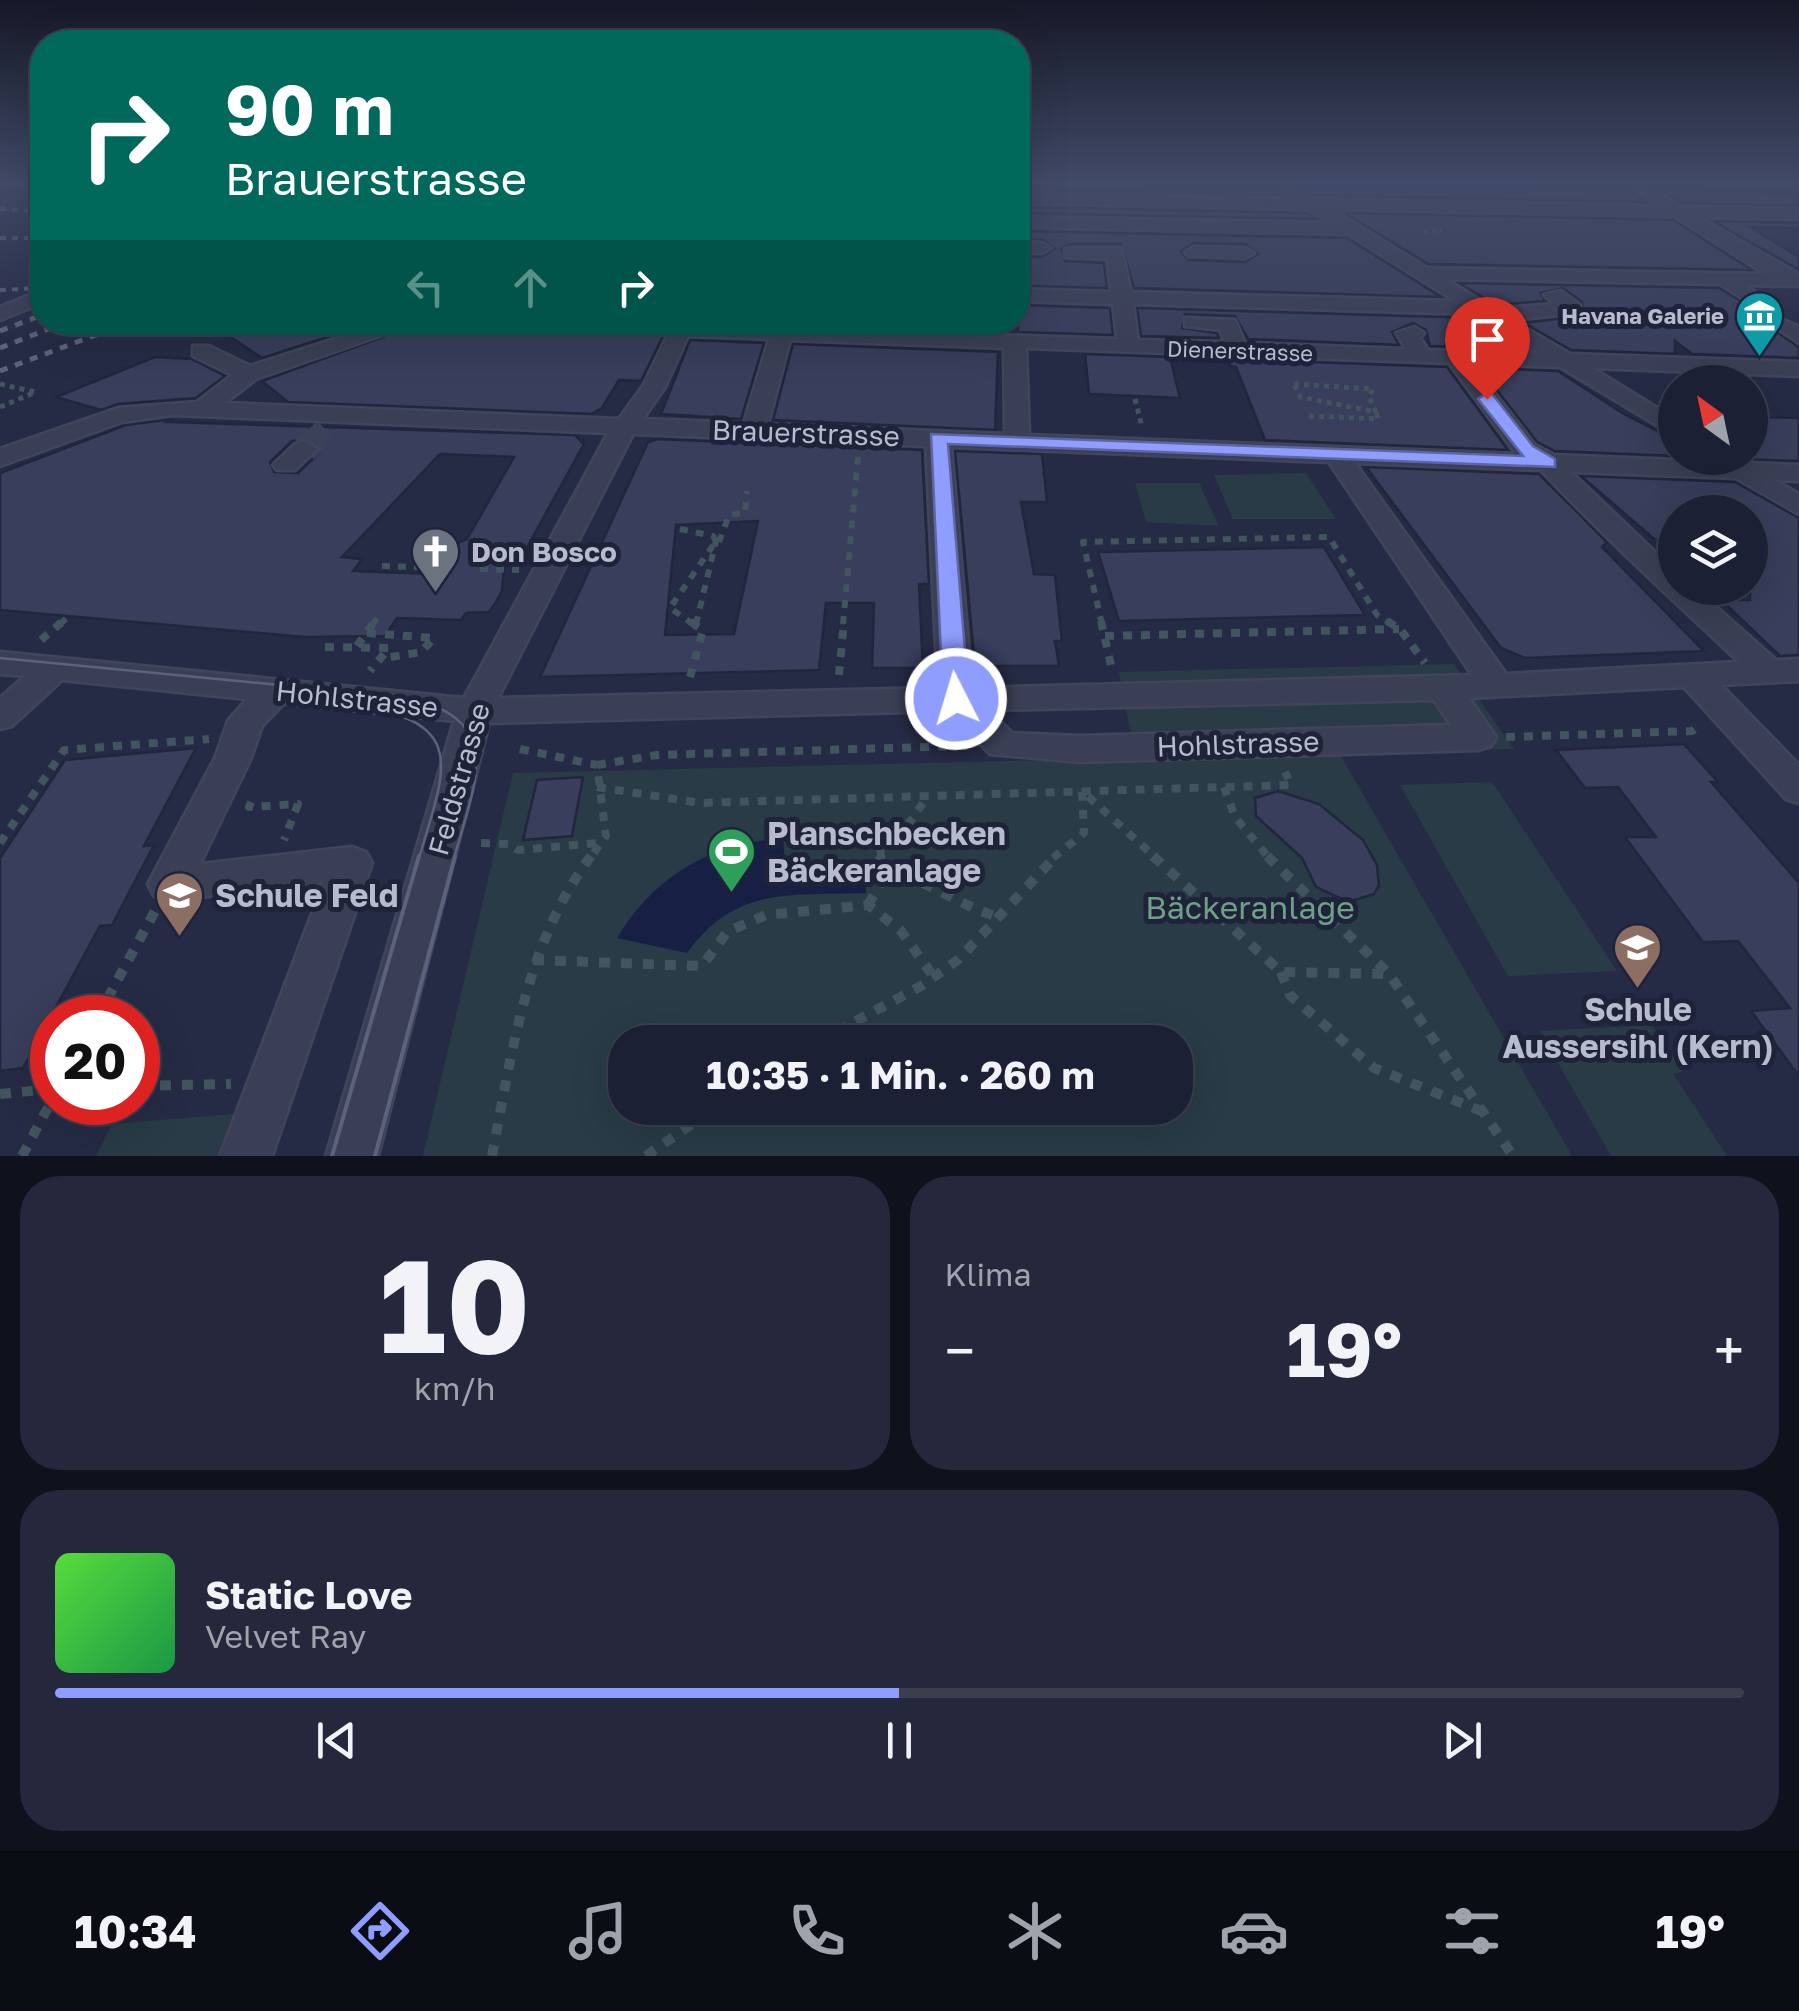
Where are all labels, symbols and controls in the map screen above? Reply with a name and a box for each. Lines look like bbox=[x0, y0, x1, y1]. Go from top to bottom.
text: 90 m bbox=[225, 66, 394, 150]
icon: right bbox=[60, 70, 190, 200]
text: Brauerstrasse bbox=[225, 151, 527, 205]
icon: left bbox=[398, 260, 453, 315]
icon: ahead bbox=[503, 260, 558, 315]
icon: right bbox=[608, 260, 663, 315]
museum icon: Havana Galerie bbox=[1733, 290, 1785, 358]
pin bbox=[1445, 297, 1530, 400]
place label: Havana Galerie bbox=[1561, 302, 1724, 329]
icon: arrive bbox=[1460, 312, 1515, 367]
street label: Dienerstrasse bbox=[1166, 334, 1314, 367]
north arrow bbox=[1658, 365, 1768, 475]
map controls bbox=[1658, 365, 1768, 605]
street label: Brauerstrasse bbox=[712, 413, 900, 452]
button: layers bbox=[1658, 495, 1768, 605]
church icon: Don Bosco bbox=[410, 526, 462, 594]
place label: Don Bosco bbox=[471, 535, 617, 568]
position arrow bbox=[904, 647, 1008, 751]
street label: Hohlstrasse bbox=[274, 674, 440, 723]
street label: Feldstrasse bbox=[421, 699, 496, 859]
street label: Hohlstrasse bbox=[1156, 724, 1320, 763]
place label: Planschbecken Bäckeranlage bbox=[767, 814, 1006, 889]
sports icon: Planschbecken Bäckeranlage bbox=[706, 826, 758, 894]
school or university icon: Schule Feld bbox=[154, 870, 206, 938]
place label: Schule Feld bbox=[215, 876, 399, 914]
park label: Bäckeranlage bbox=[1145, 888, 1355, 926]
school or university icon: Schule Aussersihl (Kern) bbox=[1612, 922, 1664, 990]
place label: Schule Aussersihl (Kern) bbox=[1503, 990, 1773, 1065]
speed limit sign: 20 bbox=[30, 995, 160, 1125]
text: 10:35 · 1 Min. · 260 m bbox=[706, 1052, 1095, 1097]
text: 10 bbox=[379, 1226, 530, 1382]
text: Klima bbox=[945, 1255, 1031, 1293]
text: 19° bbox=[1286, 1303, 1402, 1394]
text: − bbox=[945, 1317, 975, 1383]
text: + bbox=[1714, 1317, 1744, 1383]
text: km/h bbox=[414, 1369, 495, 1407]
text: Static Love bbox=[205, 1572, 412, 1617]
text: Velvet Ray bbox=[205, 1617, 366, 1655]
icon: previous bbox=[309, 1713, 364, 1768]
icon: pause bbox=[872, 1713, 927, 1768]
icon: next bbox=[1435, 1713, 1490, 1768]
icon: directions bbox=[345, 1896, 415, 1966]
icon: music bbox=[563, 1896, 633, 1966]
icon: phone bbox=[782, 1896, 852, 1966]
icon: climate bbox=[1000, 1896, 1070, 1966]
icon: car bbox=[1219, 1896, 1289, 1966]
icon: filters bbox=[1437, 1896, 1507, 1966]
text: 10:34 bbox=[74, 1904, 197, 1958]
text: 19° bbox=[1655, 1904, 1725, 1958]

